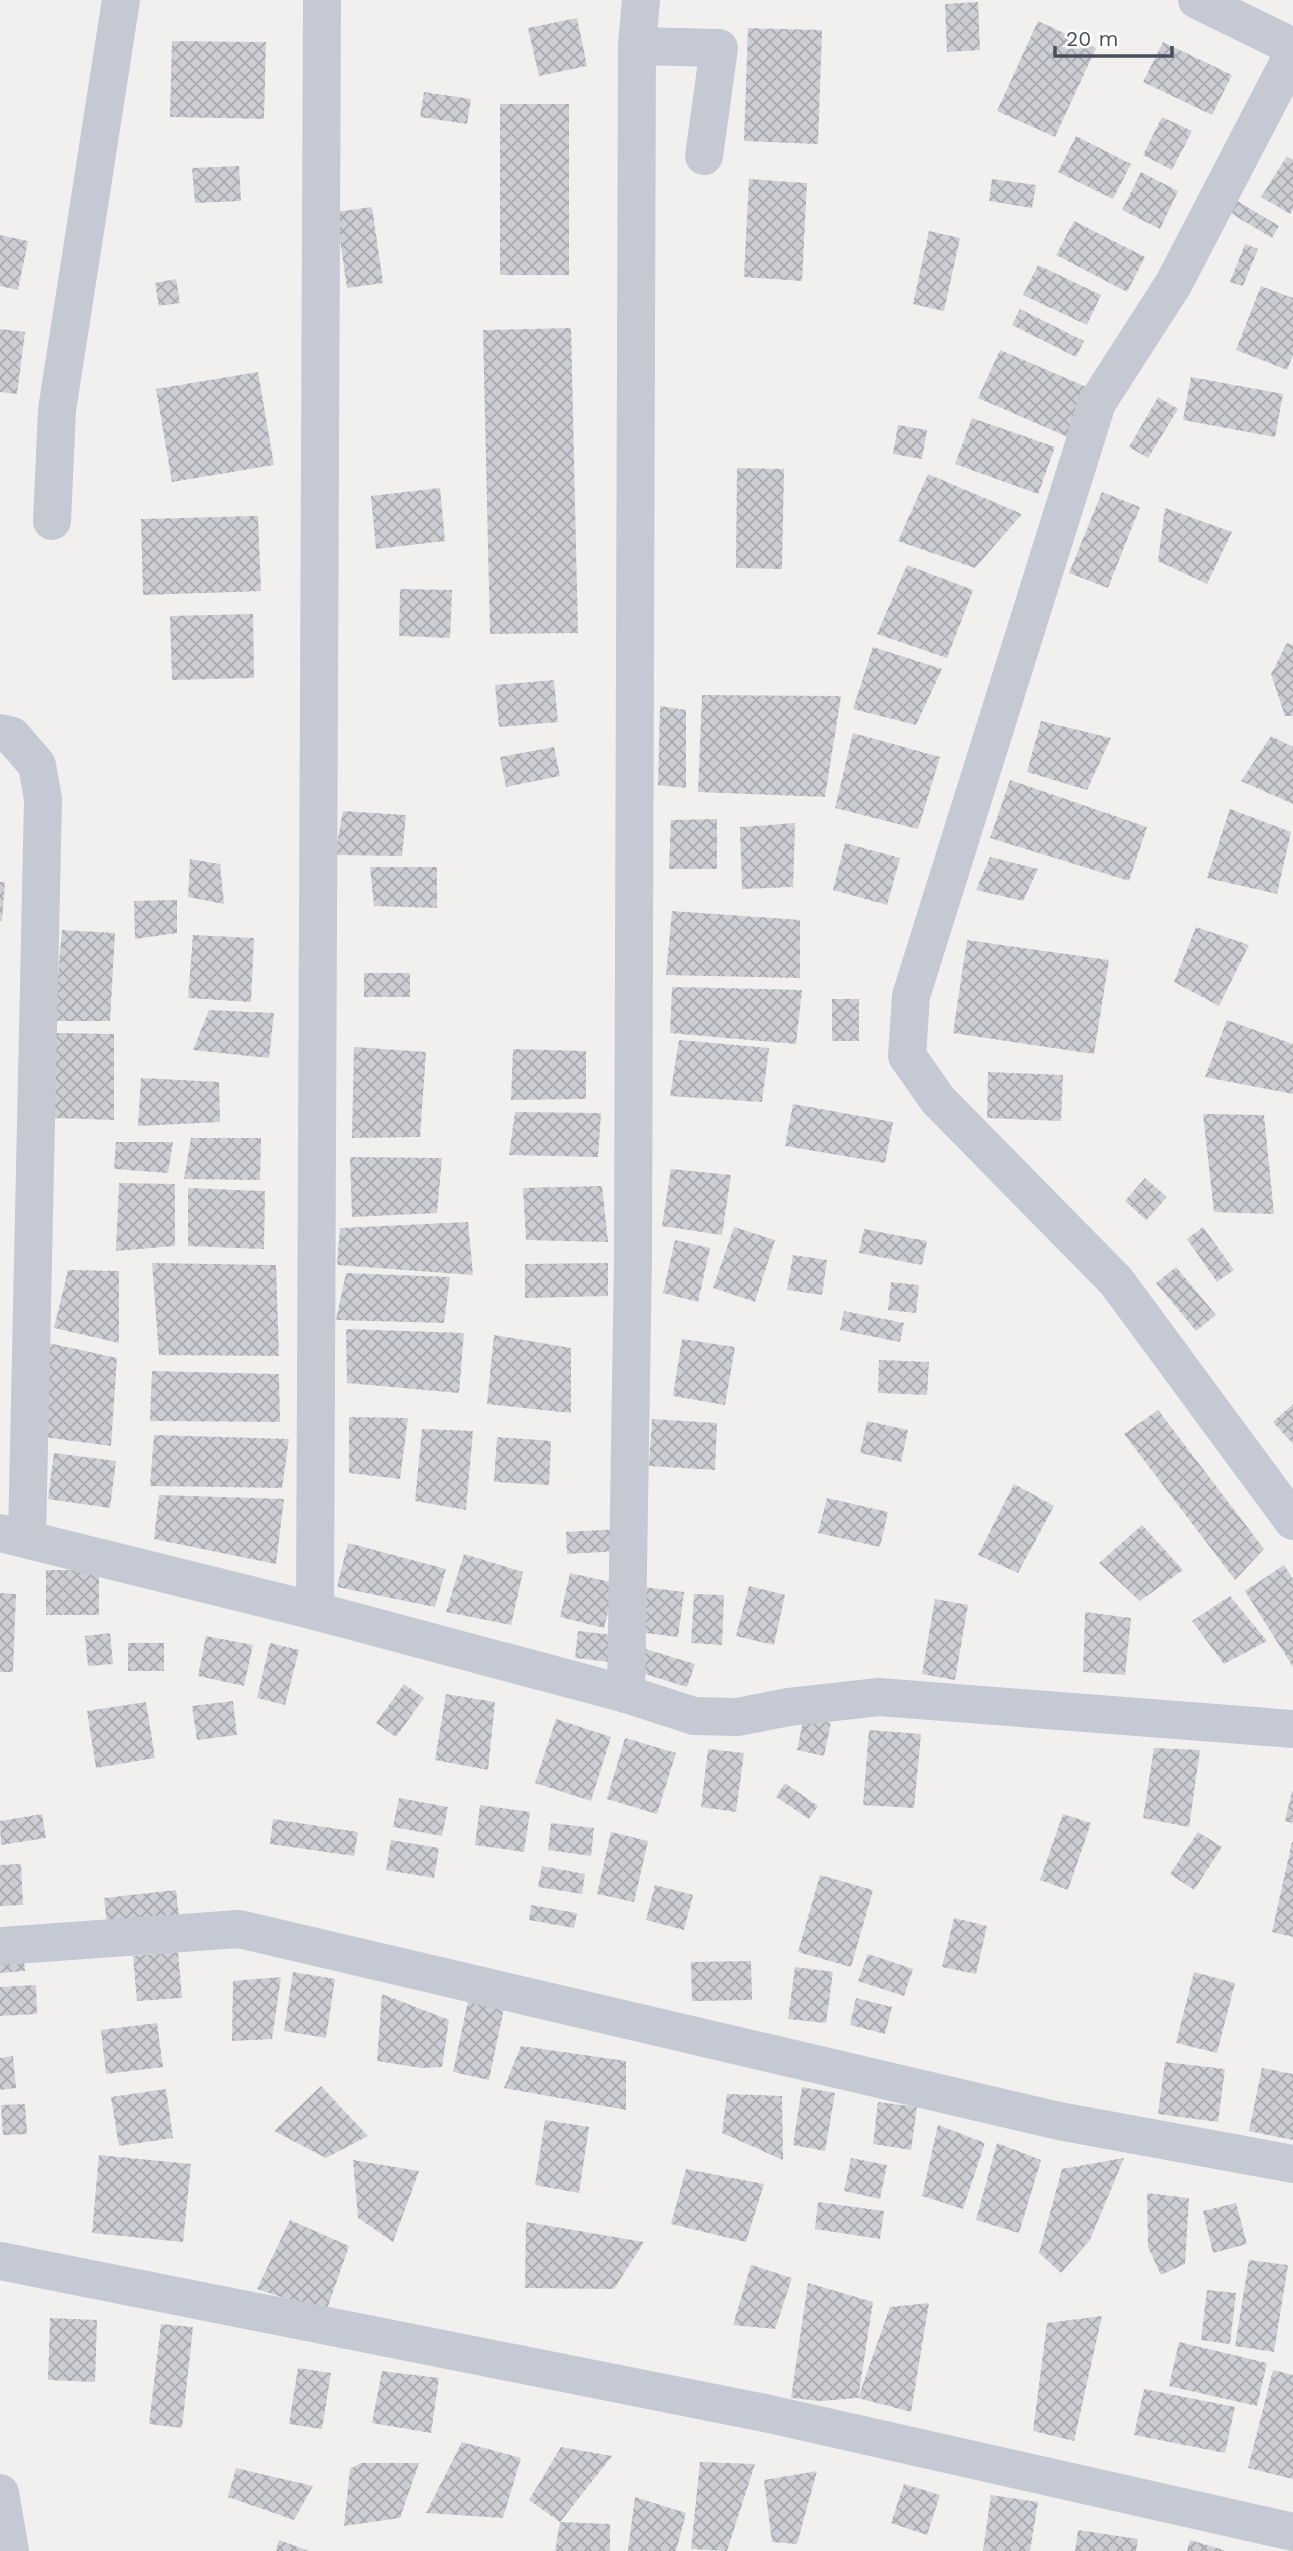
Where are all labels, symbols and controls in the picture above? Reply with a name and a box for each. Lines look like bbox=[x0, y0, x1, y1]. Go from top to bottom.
scale bar bbox=[1055, 14, 1172, 58]
text: 20 m bbox=[1066, 26, 1118, 51]

